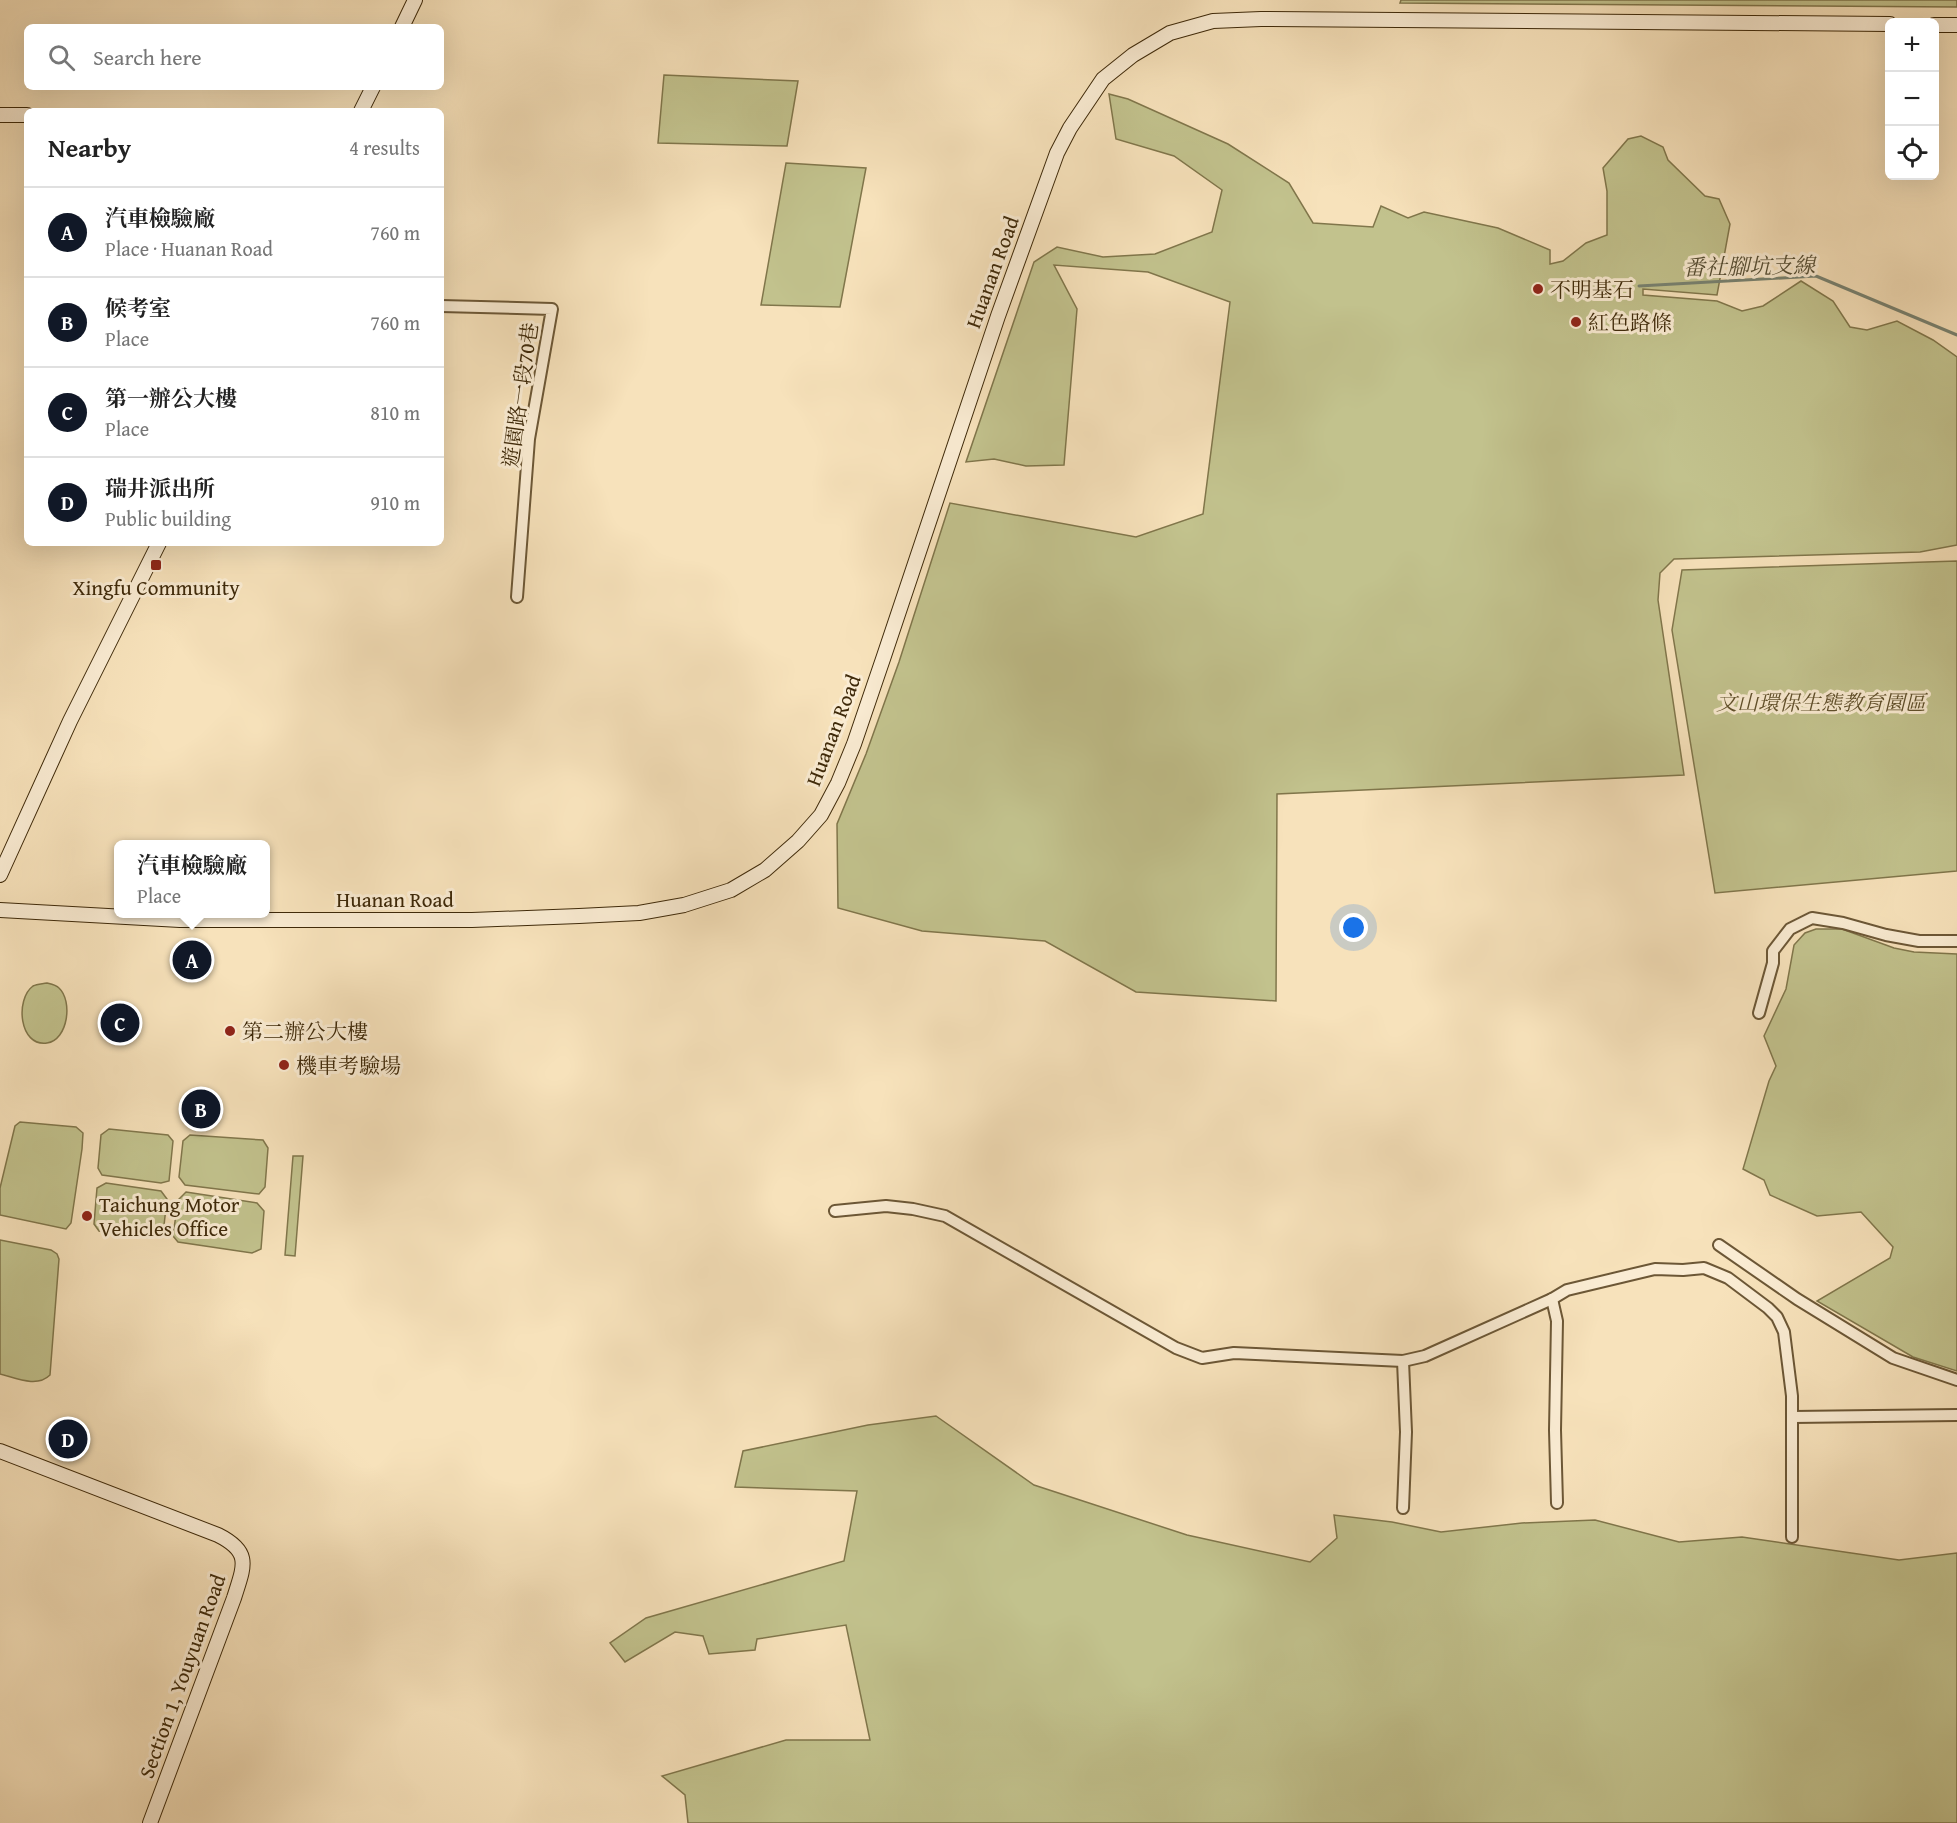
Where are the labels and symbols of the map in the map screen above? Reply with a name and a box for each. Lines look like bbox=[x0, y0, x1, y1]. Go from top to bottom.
street label: Huanan Road bbox=[957, 211, 1027, 332]
water label: 番社腳坑支線 bbox=[1683, 249, 1817, 283]
place label: 不明基石 bbox=[1550, 274, 1634, 305]
marker: 不明基石 bbox=[1531, 282, 1545, 296]
place label: 紅色路條 bbox=[1588, 307, 1672, 338]
marker: 紅色路條 bbox=[1569, 315, 1583, 329]
street label: 遊園路一段70巷 bbox=[494, 320, 546, 470]
marker: Xingfu Community bbox=[149, 558, 163, 572]
place label: Xingfu Community bbox=[72, 572, 240, 603]
street label: Huanan Road bbox=[798, 669, 869, 790]
park label: 文山環保生態教育園區 bbox=[1716, 687, 1929, 718]
street label: Huanan Road bbox=[336, 884, 454, 915]
your location bbox=[1339, 913, 1368, 942]
pin: A bbox=[172, 938, 212, 982]
pin: C bbox=[100, 1000, 140, 1046]
place label: 第二辦公大樓 bbox=[242, 1016, 368, 1047]
marker: 第二辦公大樓 bbox=[223, 1024, 237, 1038]
place label: 機車考驗場 bbox=[296, 1050, 401, 1081]
marker: 機車考驗場 bbox=[277, 1058, 291, 1072]
pin: B bbox=[182, 1086, 220, 1132]
place label: Taichung Motor Vehicles Office bbox=[99, 1189, 240, 1244]
marker: Taichung Motor Vehicles Office bbox=[80, 1209, 94, 1223]
pin: D bbox=[48, 1416, 88, 1462]
street label: Section 1, Youyuan Road bbox=[131, 1569, 234, 1782]

